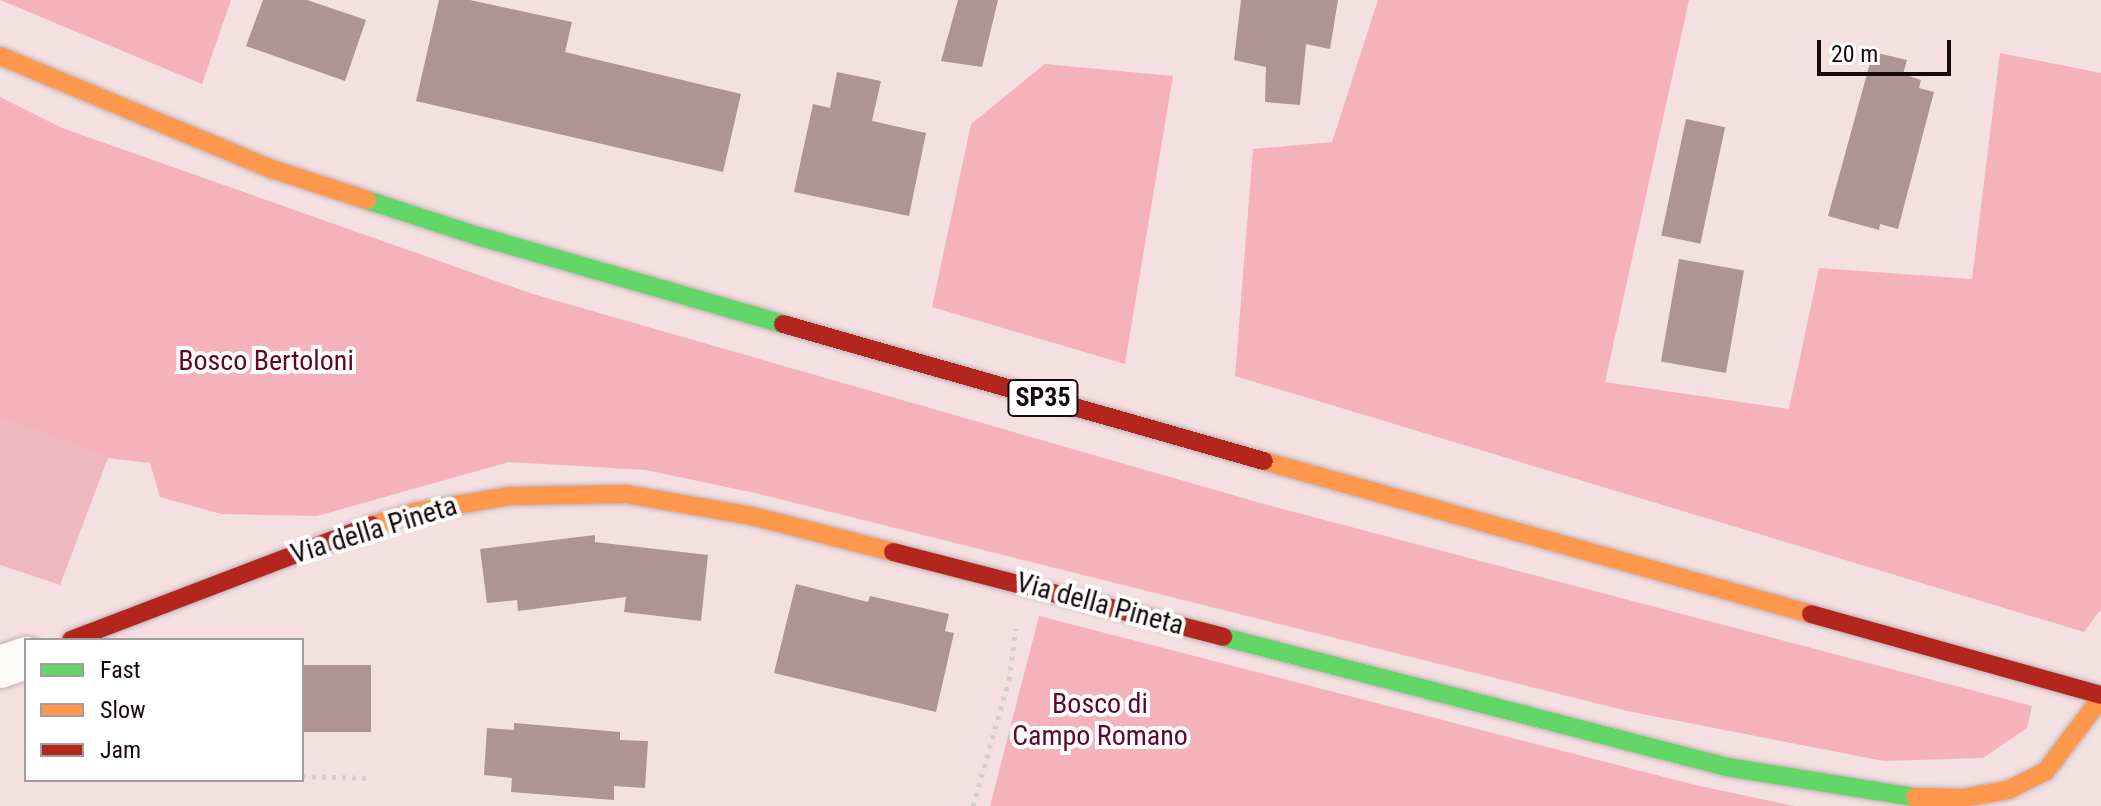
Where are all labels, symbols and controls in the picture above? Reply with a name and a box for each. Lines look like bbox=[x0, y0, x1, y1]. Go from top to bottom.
scale bar bbox=[1821, 24, 1955, 74]
text: 20 m bbox=[1831, 40, 1878, 68]
park label: Bosco Bertoloni bbox=[178, 344, 354, 378]
road number: SP35 bbox=[1007, 376, 1079, 420]
street label: Via della Pineta bbox=[287, 489, 461, 571]
street label: Via della Pineta bbox=[1013, 566, 1187, 642]
legend bbox=[24, 638, 304, 782]
text: Fast bbox=[100, 656, 141, 684]
park label: Bosco di Campo Romano bbox=[1012, 687, 1188, 753]
text: Slow bbox=[100, 696, 146, 724]
text: Jam bbox=[100, 736, 141, 764]

